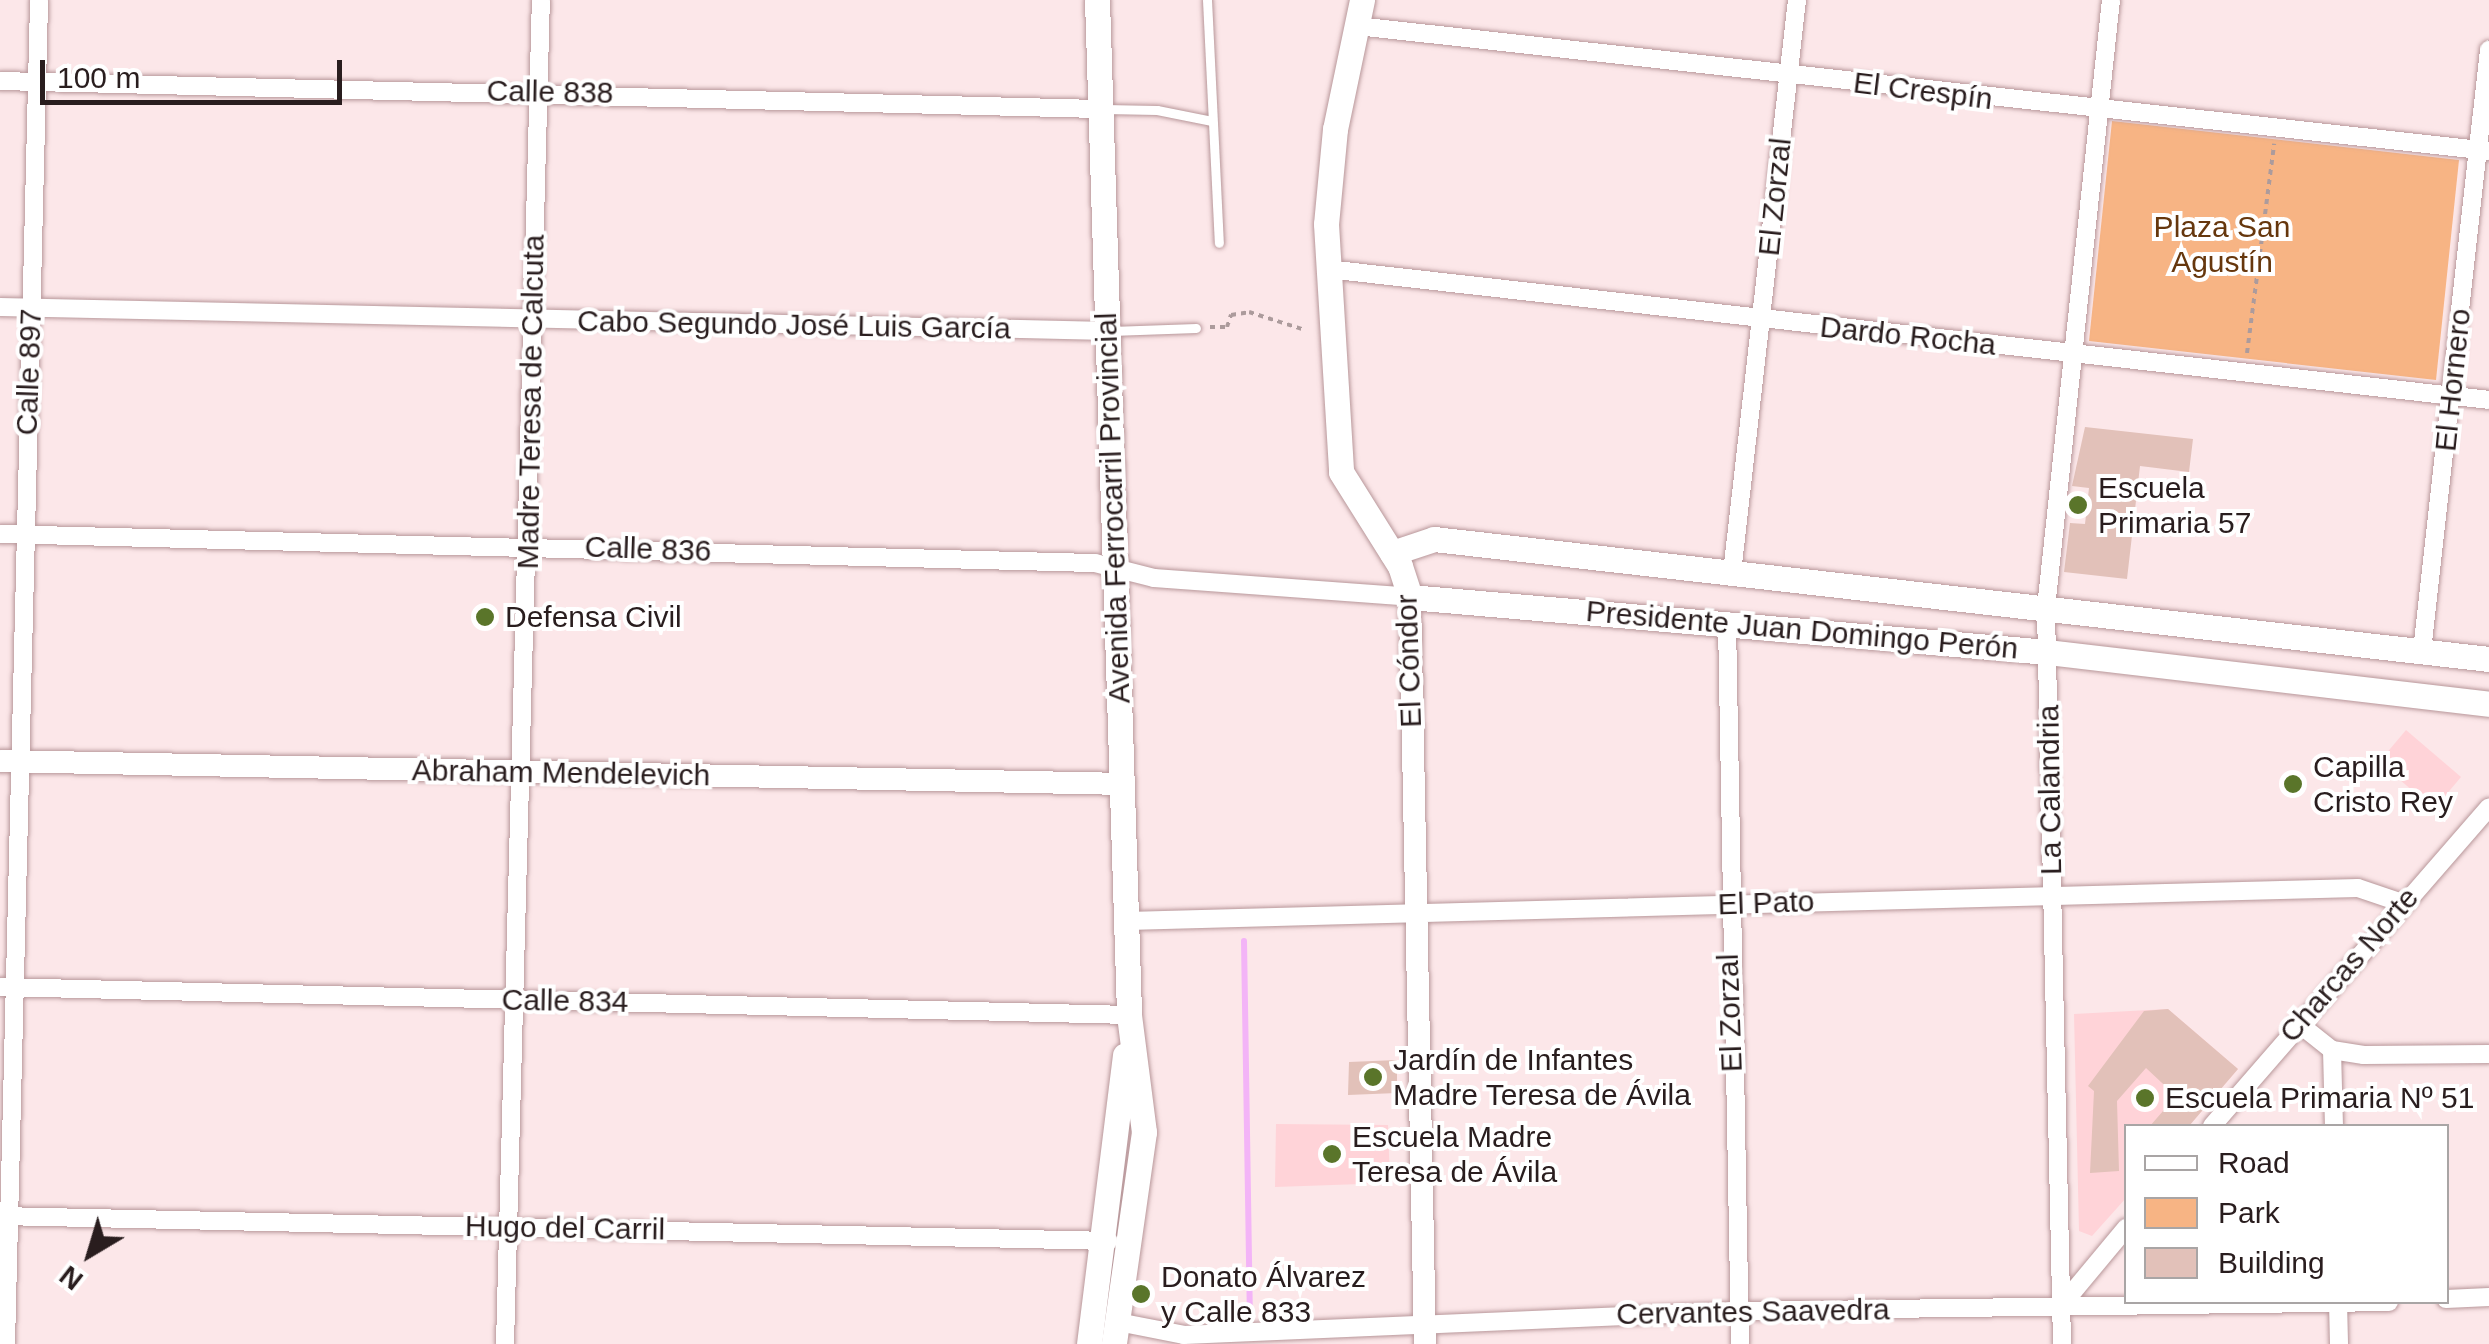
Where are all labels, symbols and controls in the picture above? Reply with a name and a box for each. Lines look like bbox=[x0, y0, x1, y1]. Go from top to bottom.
scale bar bbox=[45, 40, 348, 102]
text: 100 m bbox=[57, 61, 140, 94]
street label: El Crespín bbox=[1851, 65, 1995, 117]
street label: Calle 838 bbox=[486, 73, 614, 111]
street label: El Zorzal bbox=[1751, 136, 1799, 258]
park label: Plaza San Agustín bbox=[2154, 209, 2290, 280]
street label: Madre Teresa de Calcuta bbox=[510, 234, 552, 570]
street label: Cabo Segundo José Luis García bbox=[577, 303, 1011, 347]
street label: El Hornero bbox=[2428, 307, 2478, 453]
street label: Calle 897 bbox=[9, 308, 49, 436]
street label: Dardo Rocha bbox=[1818, 309, 1998, 363]
street label: Avenida Ferrocarril Provincial bbox=[1088, 312, 1138, 704]
place label: Escuela Primaria 57 bbox=[2098, 470, 2251, 540]
marker: Escuela Primaria 57 bbox=[2067, 494, 2089, 516]
street label: Calle 836 bbox=[584, 529, 712, 569]
street label: Presidente Juan Domingo Perón bbox=[1584, 593, 2020, 667]
street label: El Cóndor bbox=[1389, 594, 1429, 728]
place label: Defensa Civil bbox=[505, 599, 682, 635]
marker: Defensa Civil bbox=[474, 606, 496, 628]
street label: La Calandria bbox=[2031, 705, 2069, 875]
place label: Capilla Cristo Rey bbox=[2313, 749, 2453, 820]
street label: Abraham Mendelevich bbox=[411, 752, 711, 794]
marker: Capilla Cristo Rey bbox=[2282, 773, 2304, 795]
street label: Charcas Norte bbox=[2272, 880, 2426, 1050]
street label: El Pato bbox=[1717, 883, 1815, 923]
street label: El Zorzal bbox=[1710, 953, 1750, 1073]
street label: Calle 834 bbox=[501, 982, 629, 1020]
place label: Jardín de Infantes Madre Teresa de Ávila bbox=[1393, 1042, 1691, 1112]
marker: Jardín de Infantes Madre Teresa de Ávila bbox=[1362, 1066, 1384, 1088]
place label: Escuela Primaria Nº 51 bbox=[2165, 1080, 2474, 1116]
marker: Escuela Primaria Nº 51 bbox=[2134, 1087, 2156, 1109]
place label: Escuela Madre Teresa de Ávila bbox=[1352, 1119, 1557, 1190]
legend bbox=[2124, 1124, 2449, 1304]
marker: Escuela Madre Teresa de Ávila bbox=[1321, 1143, 1343, 1165]
text: Road bbox=[2218, 1146, 2290, 1179]
text: Park bbox=[2218, 1196, 2280, 1229]
north arrow bbox=[40, 1204, 140, 1304]
street label: Hugo del Carril bbox=[465, 1208, 665, 1248]
text: Building bbox=[2218, 1246, 2325, 1279]
place label: Donato Álvarez y Calle 833 bbox=[1161, 1259, 1366, 1330]
text: N bbox=[54, 1260, 89, 1296]
marker: Donato Álvarez y Calle 833 bbox=[1130, 1283, 1152, 1305]
street label: Cervantes Saavedra bbox=[1616, 1292, 1890, 1332]

